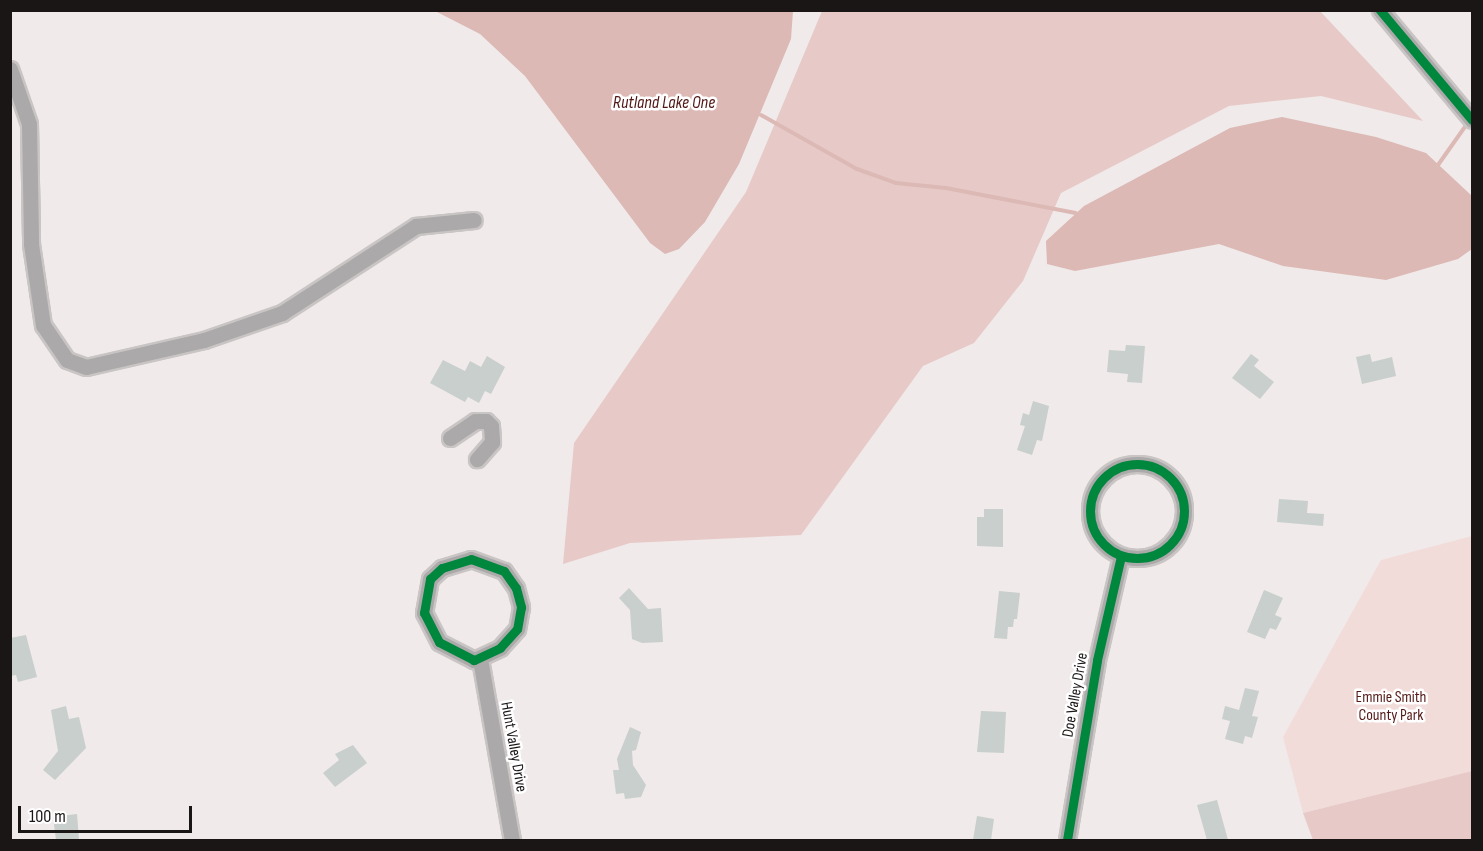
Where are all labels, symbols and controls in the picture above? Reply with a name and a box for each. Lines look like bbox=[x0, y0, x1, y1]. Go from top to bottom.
water label: Rutland Lake One bbox=[613, 92, 715, 114]
street label: Doe Valley Drive bbox=[1059, 651, 1093, 739]
park label: Emmie Smith County Park bbox=[1356, 688, 1426, 726]
street label: Hunt Valley Drive bbox=[496, 701, 530, 793]
scale bar bbox=[21, 794, 195, 832]
text: 100 m bbox=[29, 806, 66, 827]

